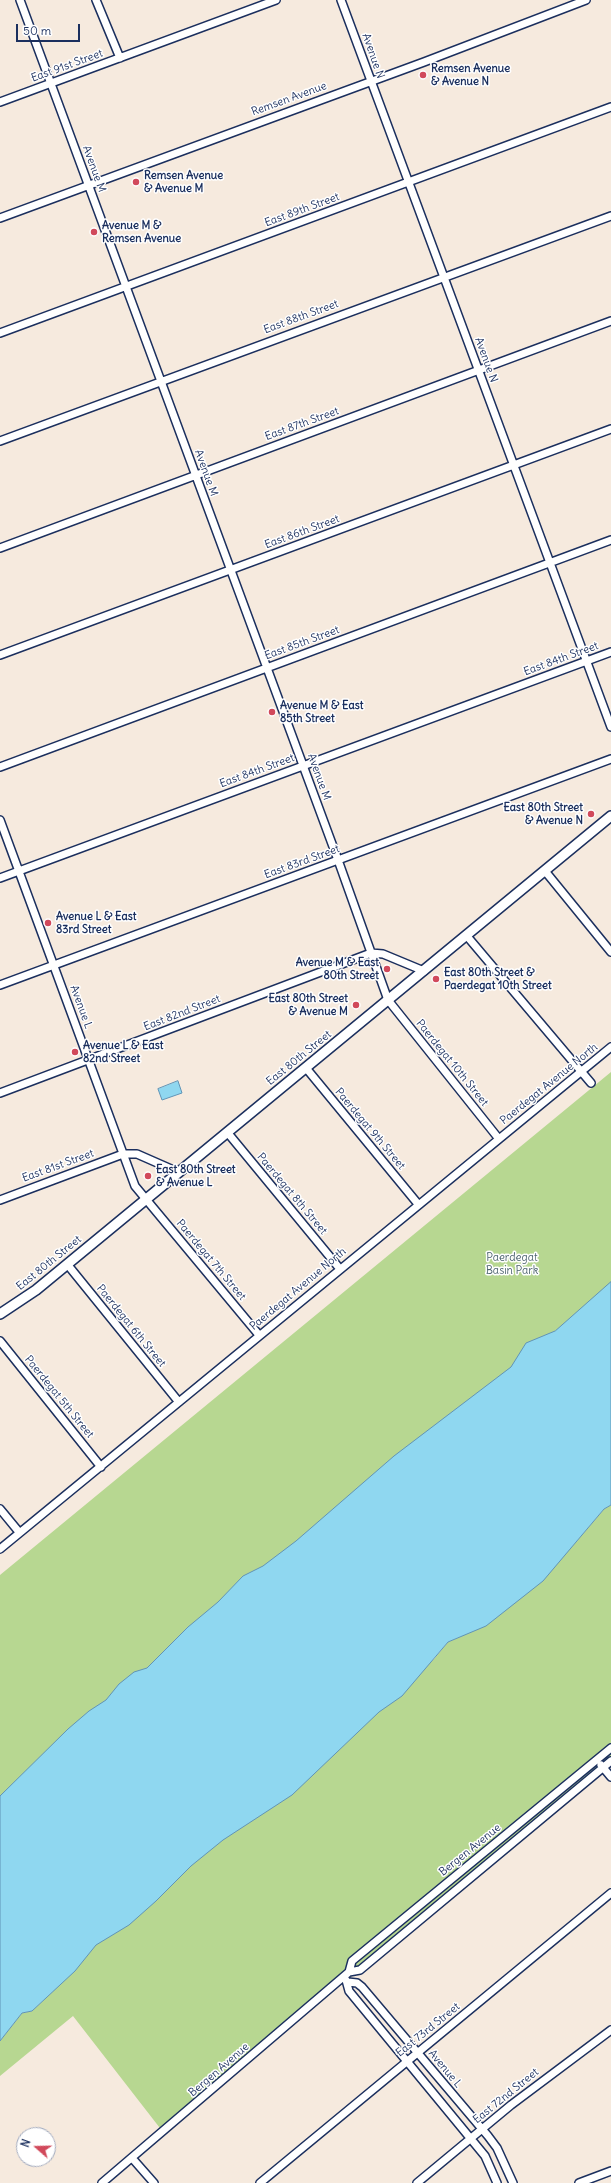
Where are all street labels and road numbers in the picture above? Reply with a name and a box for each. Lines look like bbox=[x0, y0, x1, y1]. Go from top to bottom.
street label: Avenue N bbox=[359, 32, 387, 80]
street label: East 91st Street bbox=[29, 47, 105, 85]
street label: Remsen Avenue bbox=[250, 79, 328, 119]
street label: Avenue M bbox=[80, 144, 108, 194]
street label: East 89th Street bbox=[263, 190, 341, 230]
street label: East 88th Street bbox=[262, 297, 340, 337]
street label: Avenue N bbox=[472, 336, 500, 384]
street label: East 87th Street bbox=[263, 405, 341, 443]
street label: Avenue M bbox=[192, 448, 220, 498]
street label: East 86th Street bbox=[263, 512, 341, 552]
street label: East 85th Street bbox=[263, 623, 341, 663]
street label: East 84th Street bbox=[522, 639, 600, 679]
street label: East 84th Street bbox=[218, 751, 296, 791]
street label: Avenue M bbox=[305, 752, 333, 802]
street label: East 83rd Street bbox=[262, 842, 342, 882]
street label: Avenue L bbox=[67, 983, 95, 1031]
street label: East 82nd Street bbox=[142, 992, 222, 1034]
street label: Paerdegat 10th Street bbox=[413, 1017, 491, 1109]
street label: East 80th Street bbox=[264, 1028, 334, 1088]
street label: Paerdegat Avenue North bbox=[498, 1041, 600, 1127]
street label: Paerdegat 9th Street bbox=[332, 1086, 408, 1172]
street label: East 81st Street bbox=[20, 1147, 96, 1185]
street label: Paerdegat 8th Street bbox=[254, 1151, 330, 1237]
street label: Paerdegat 7th Street bbox=[173, 1217, 249, 1303]
street label: East 80th Street bbox=[14, 1233, 84, 1293]
street label: Paerdegat Avenue North bbox=[247, 1245, 349, 1333]
street label: Paerdegat 6th Street bbox=[94, 1282, 168, 1370]
street label: Paerdegat 5th Street bbox=[22, 1353, 96, 1441]
street label: Bergen Avenue bbox=[437, 1821, 503, 1879]
street label: East 73rd Street bbox=[393, 2000, 463, 2060]
street label: Bergen Avenue bbox=[186, 2040, 252, 2100]
street label: Avenue L bbox=[425, 2047, 465, 2091]
street label: East 72nd Street bbox=[471, 2066, 541, 2126]

